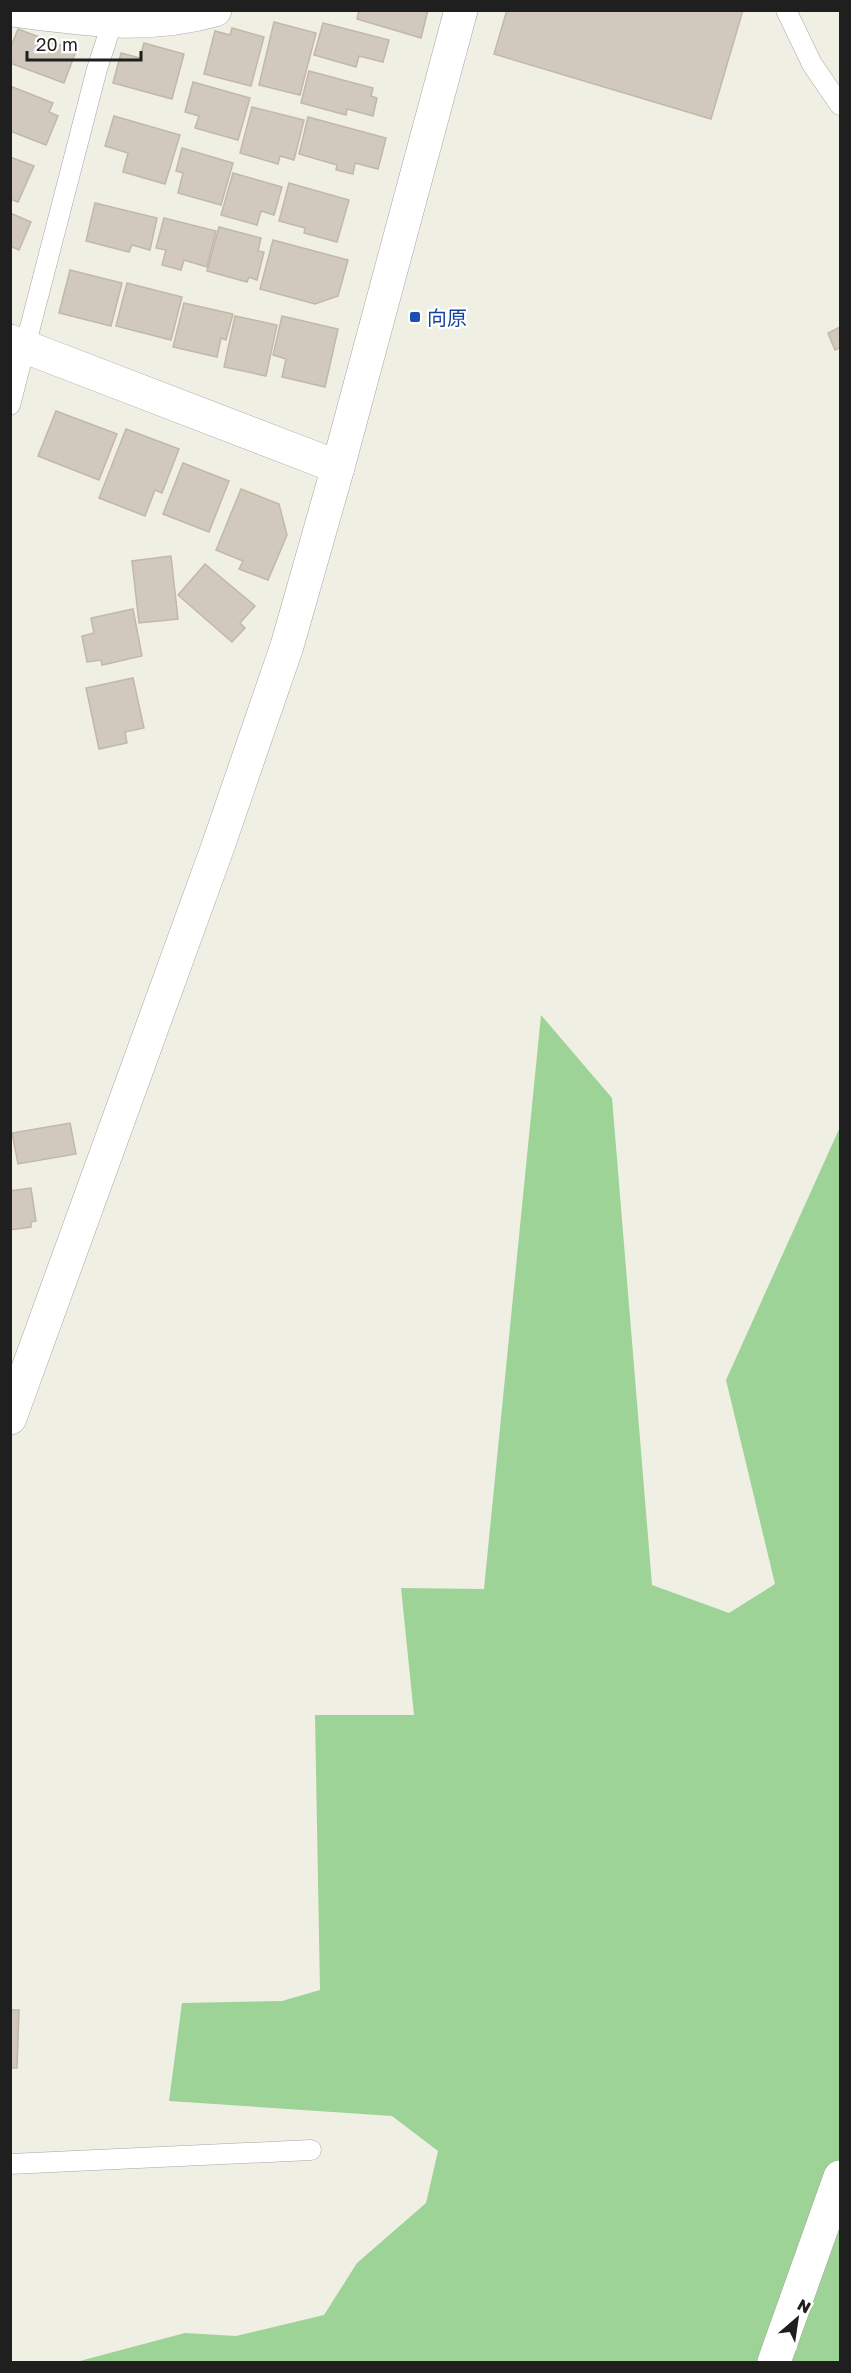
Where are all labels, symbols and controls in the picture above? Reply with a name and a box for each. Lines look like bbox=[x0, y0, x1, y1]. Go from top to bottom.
scale bar bbox=[27, 24, 141, 62]
text: 20 m bbox=[36, 33, 78, 55]
place label: 向原 bbox=[427, 305, 467, 329]
marker: 向原 bbox=[408, 310, 422, 324]
north arrow bbox=[767, 2289, 827, 2349]
text: N bbox=[794, 2294, 814, 2318]

